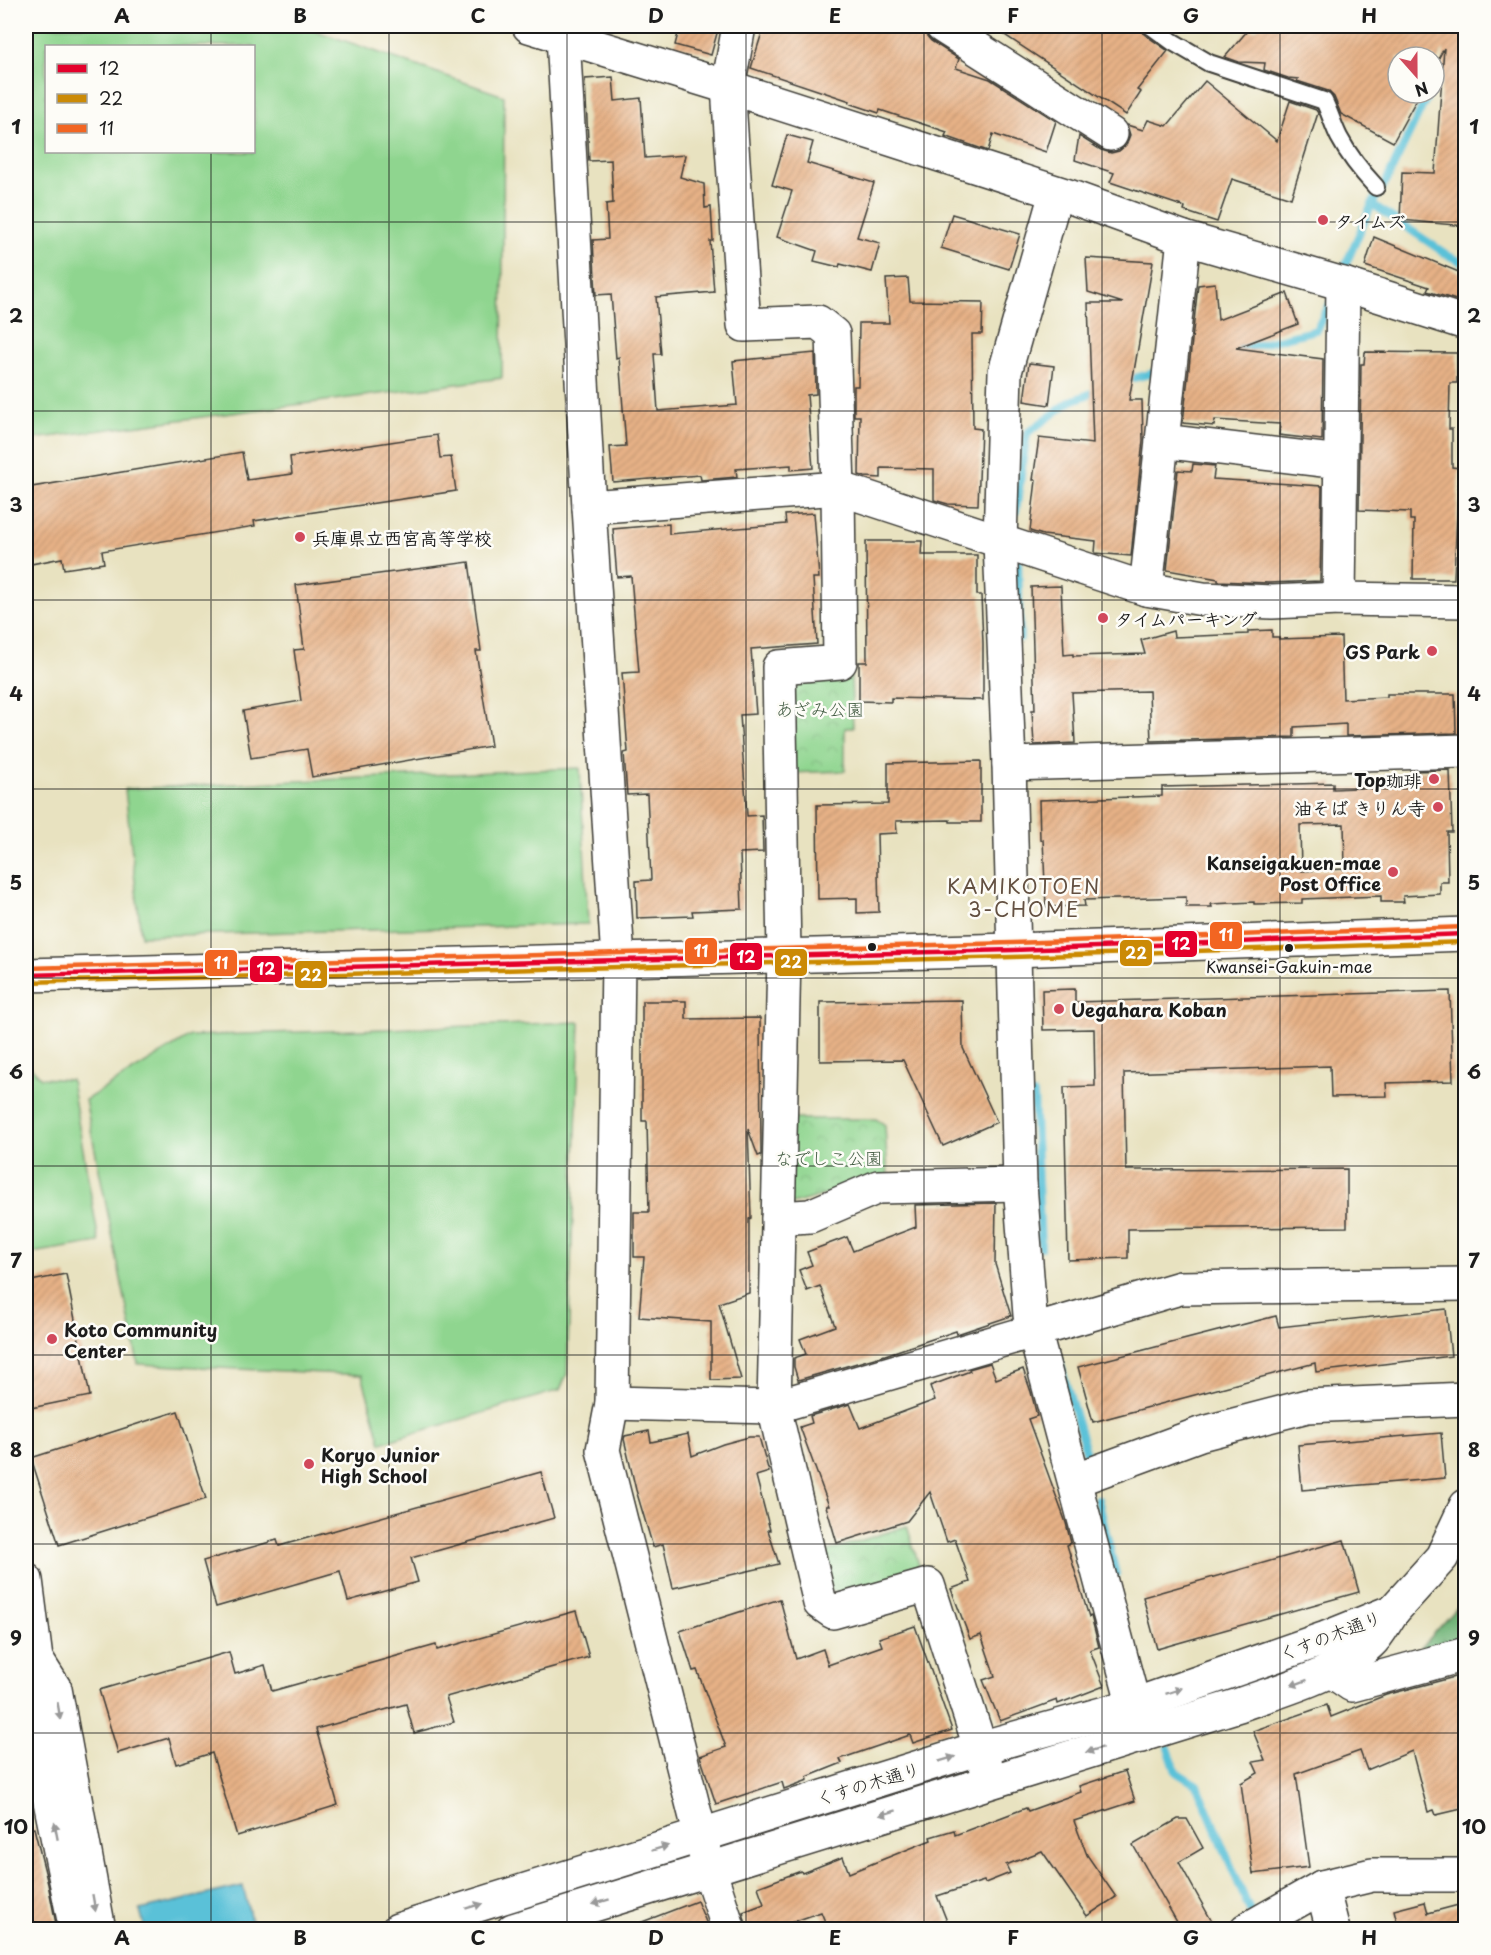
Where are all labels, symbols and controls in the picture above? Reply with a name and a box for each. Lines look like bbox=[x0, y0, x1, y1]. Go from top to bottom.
text: A bbox=[114, 0, 130, 30]
text: B bbox=[293, 0, 307, 30]
text: C bbox=[470, 0, 486, 30]
text: D bbox=[648, 0, 664, 30]
text: E bbox=[829, 0, 841, 30]
text: F bbox=[1007, 0, 1019, 30]
text: G bbox=[1183, 0, 1199, 30]
text: H bbox=[1361, 0, 1377, 30]
legend bbox=[45, 45, 255, 153]
north arrow bbox=[1386, 45, 1446, 105]
text: 12 bbox=[99, 54, 120, 81]
text: N bbox=[1412, 76, 1432, 103]
text: 22 bbox=[99, 84, 123, 111]
text: 1 bbox=[11, 111, 21, 141]
text: 1 bbox=[1469, 111, 1479, 141]
text: 11 bbox=[99, 114, 114, 141]
place label: タイムズ bbox=[1335, 207, 1406, 234]
marker: タイムズ bbox=[1316, 213, 1330, 227]
text: 2 bbox=[9, 300, 23, 330]
text: 2 bbox=[1467, 300, 1481, 330]
text: 3 bbox=[9, 489, 23, 519]
text: 3 bbox=[1467, 489, 1481, 519]
place label: 兵庫県立西宮高等学校 bbox=[312, 524, 492, 551]
marker: 兵庫県立西宮高等学校 bbox=[293, 530, 307, 544]
place label: タイムパーキング bbox=[1115, 605, 1258, 632]
marker: タイムパーキング bbox=[1096, 611, 1110, 625]
place label: GS Park bbox=[1345, 638, 1420, 665]
marker: GS Park bbox=[1425, 644, 1439, 658]
text: 4 bbox=[9, 678, 23, 708]
text: 4 bbox=[1467, 678, 1481, 708]
park label: あざみ公園 bbox=[776, 695, 864, 722]
place label: Top珈琲 bbox=[1354, 766, 1422, 793]
marker: Top珈琲 bbox=[1427, 772, 1441, 786]
place label: 油そば きりん寺 bbox=[1294, 794, 1426, 821]
marker: 油そば きりん寺 bbox=[1431, 800, 1445, 814]
place label: Kanseigakuen-mae Post Office bbox=[1207, 849, 1381, 897]
marker: Kanseigakuen-mae Post Office bbox=[1386, 865, 1400, 879]
text: 5 bbox=[10, 867, 22, 897]
text: 5 bbox=[1468, 867, 1480, 897]
district label: KAMIKOTOEN 3-CHOME bbox=[947, 871, 1101, 924]
line badge: 11 bbox=[1209, 921, 1243, 950]
text: 11 bbox=[1219, 922, 1233, 946]
line badge: 12 bbox=[1164, 930, 1198, 958]
text: 12 bbox=[1172, 931, 1190, 955]
line badge: 11 bbox=[684, 937, 718, 965]
text: 11 bbox=[694, 938, 708, 962]
line badge: 22 bbox=[1119, 939, 1153, 967]
text: 22 bbox=[1125, 940, 1147, 964]
unlabelled marker bbox=[866, 941, 878, 953]
line badge: 12 bbox=[729, 942, 763, 971]
marker: Kwansei-Gakuin-mae bbox=[1283, 942, 1295, 954]
text: 12 bbox=[737, 944, 755, 968]
line badge: 22 bbox=[774, 948, 808, 977]
line badge: 11 bbox=[204, 949, 238, 977]
text: 22 bbox=[780, 949, 802, 973]
text: 11 bbox=[214, 950, 228, 974]
place label: Kwansei-Gakuin-mae bbox=[1206, 954, 1372, 978]
line badge: 12 bbox=[249, 955, 283, 983]
text: 12 bbox=[257, 956, 275, 980]
line badge: 22 bbox=[294, 960, 328, 989]
text: 22 bbox=[300, 962, 322, 986]
place label: Uegahara Koban bbox=[1071, 996, 1227, 1023]
marker: Uegahara Koban bbox=[1052, 1002, 1066, 1016]
text: 6 bbox=[9, 1056, 23, 1086]
text: 6 bbox=[1467, 1056, 1481, 1086]
park label: なでしこ公園 bbox=[775, 1144, 883, 1171]
text: 7 bbox=[10, 1245, 22, 1275]
text: 7 bbox=[1468, 1245, 1480, 1275]
place label: Koto Community Center bbox=[64, 1316, 217, 1364]
marker: Koto Community Center bbox=[45, 1332, 59, 1346]
text: 8 bbox=[10, 1434, 22, 1464]
text: 8 bbox=[1468, 1434, 1480, 1464]
place label: Koryo Junior High School bbox=[321, 1441, 440, 1489]
marker: Koryo Junior High School bbox=[302, 1457, 316, 1471]
street label: くすの木通り bbox=[1275, 1603, 1385, 1667]
text: 9 bbox=[10, 1622, 22, 1652]
text: 9 bbox=[1468, 1622, 1480, 1652]
one-way arrow bbox=[1290, 1678, 1308, 1688]
one-way arrow bbox=[1165, 1686, 1183, 1696]
one-way arrow bbox=[55, 1702, 64, 1721]
one-way arrow bbox=[1085, 1746, 1103, 1755]
street label: くすの木通り bbox=[812, 1754, 924, 1812]
one-way arrow bbox=[938, 1754, 956, 1763]
one-way arrow bbox=[879, 1809, 897, 1819]
text: 10 bbox=[4, 1811, 28, 1841]
text: 10 bbox=[1462, 1811, 1486, 1841]
one-way arrow bbox=[51, 1821, 60, 1840]
one-way arrow bbox=[651, 1843, 669, 1852]
one-way arrow bbox=[90, 1894, 99, 1913]
one-way arrow bbox=[592, 1898, 610, 1907]
one-way arrow bbox=[465, 1901, 483, 1910]
text: A bbox=[114, 1922, 130, 1952]
text: B bbox=[293, 1922, 307, 1952]
text: C bbox=[470, 1922, 486, 1952]
text: D bbox=[648, 1922, 664, 1952]
text: E bbox=[829, 1922, 841, 1952]
text: F bbox=[1007, 1922, 1019, 1952]
text: G bbox=[1183, 1922, 1199, 1952]
text: H bbox=[1361, 1922, 1377, 1952]

